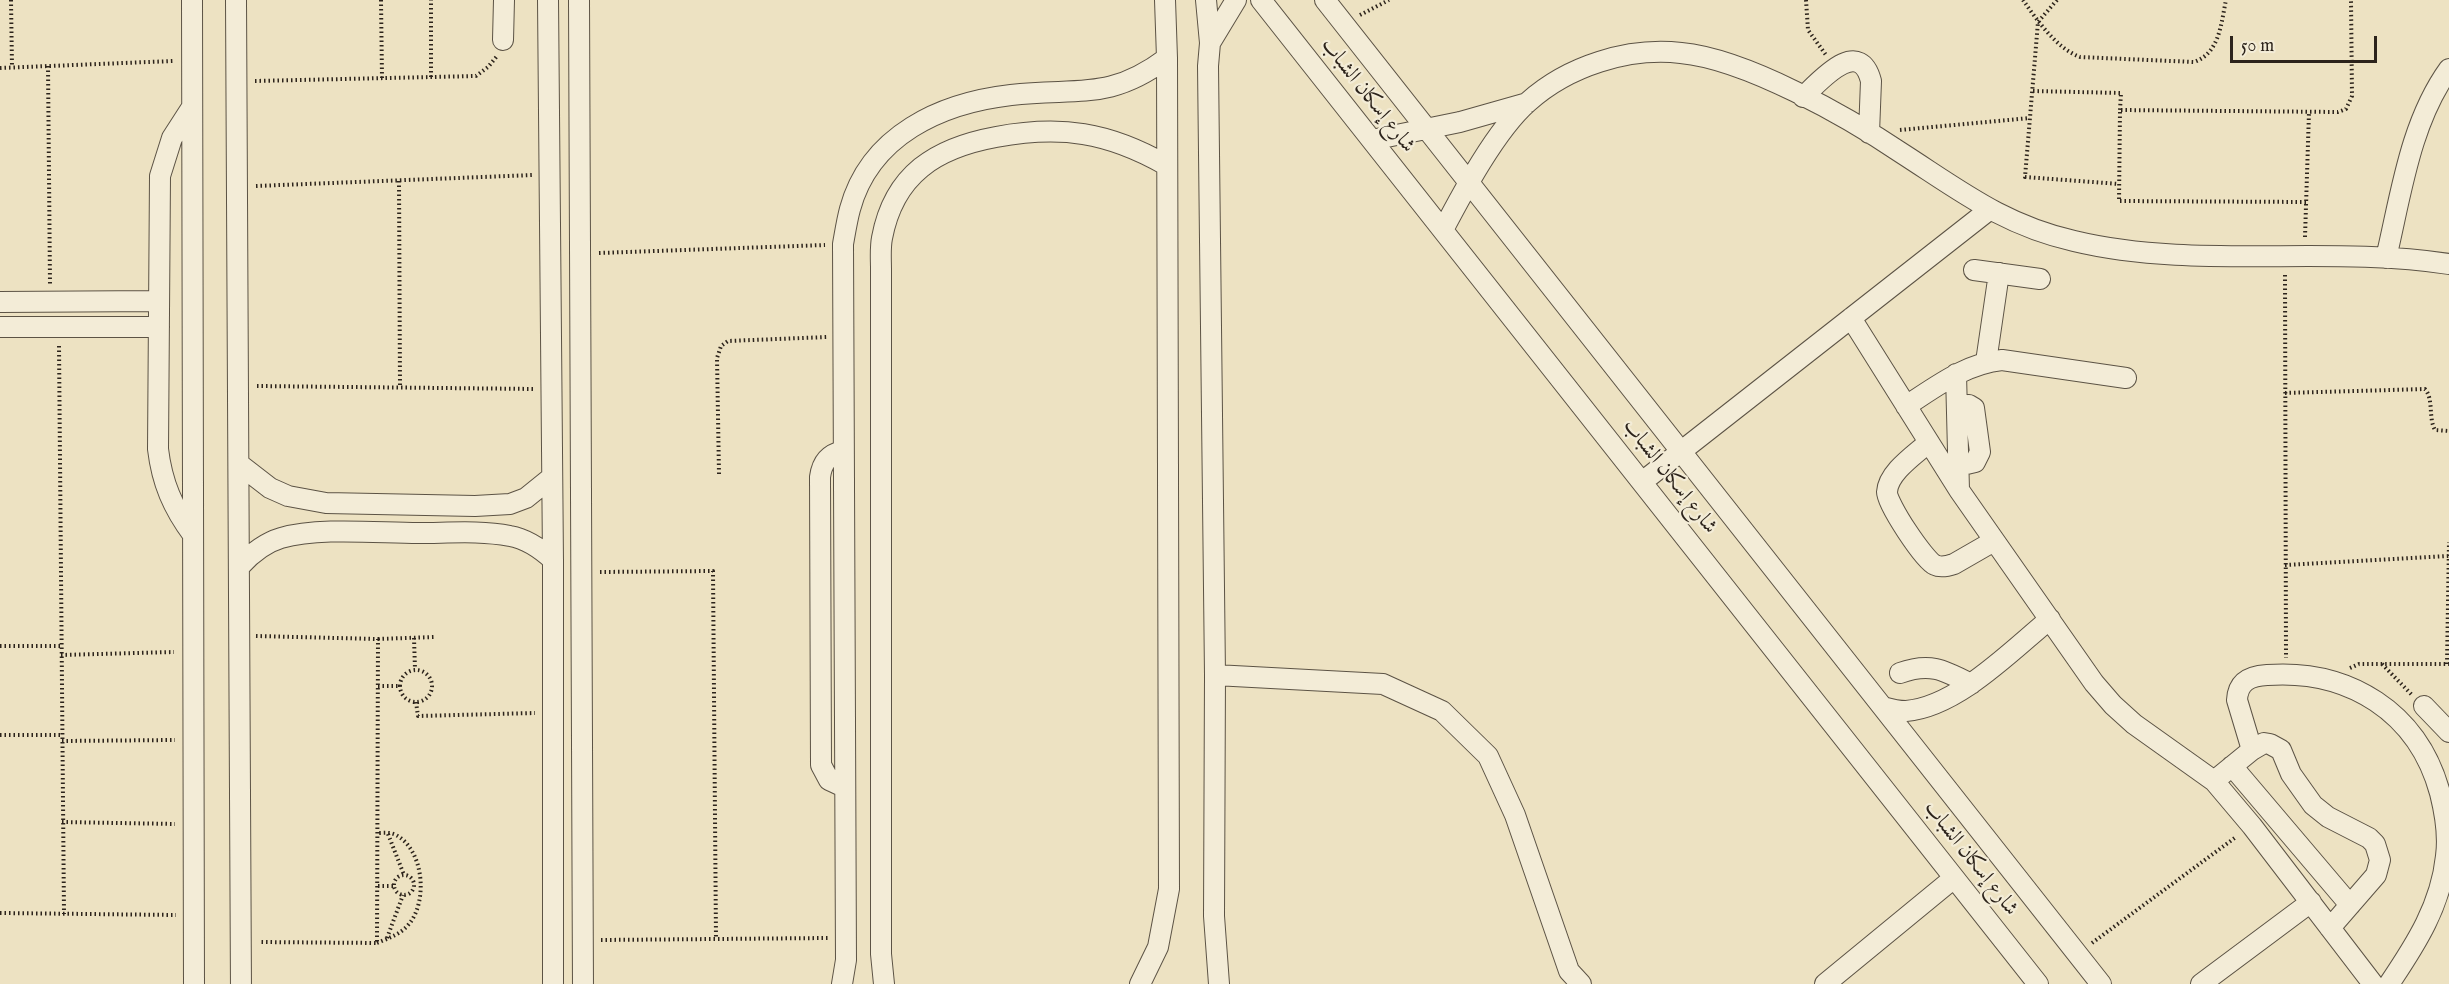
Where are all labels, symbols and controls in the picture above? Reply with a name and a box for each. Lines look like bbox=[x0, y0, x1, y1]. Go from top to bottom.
scale bar bbox=[2233, 24, 2380, 62]
street label: شارع إسكان الشباب bbox=[1314, 34, 1420, 158]
text: 50 m bbox=[2241, 35, 2274, 58]
street label: شارع إسكان الشباب bbox=[1616, 415, 1722, 539]
street label: شارع إسكان الشباب bbox=[1917, 797, 2023, 921]

